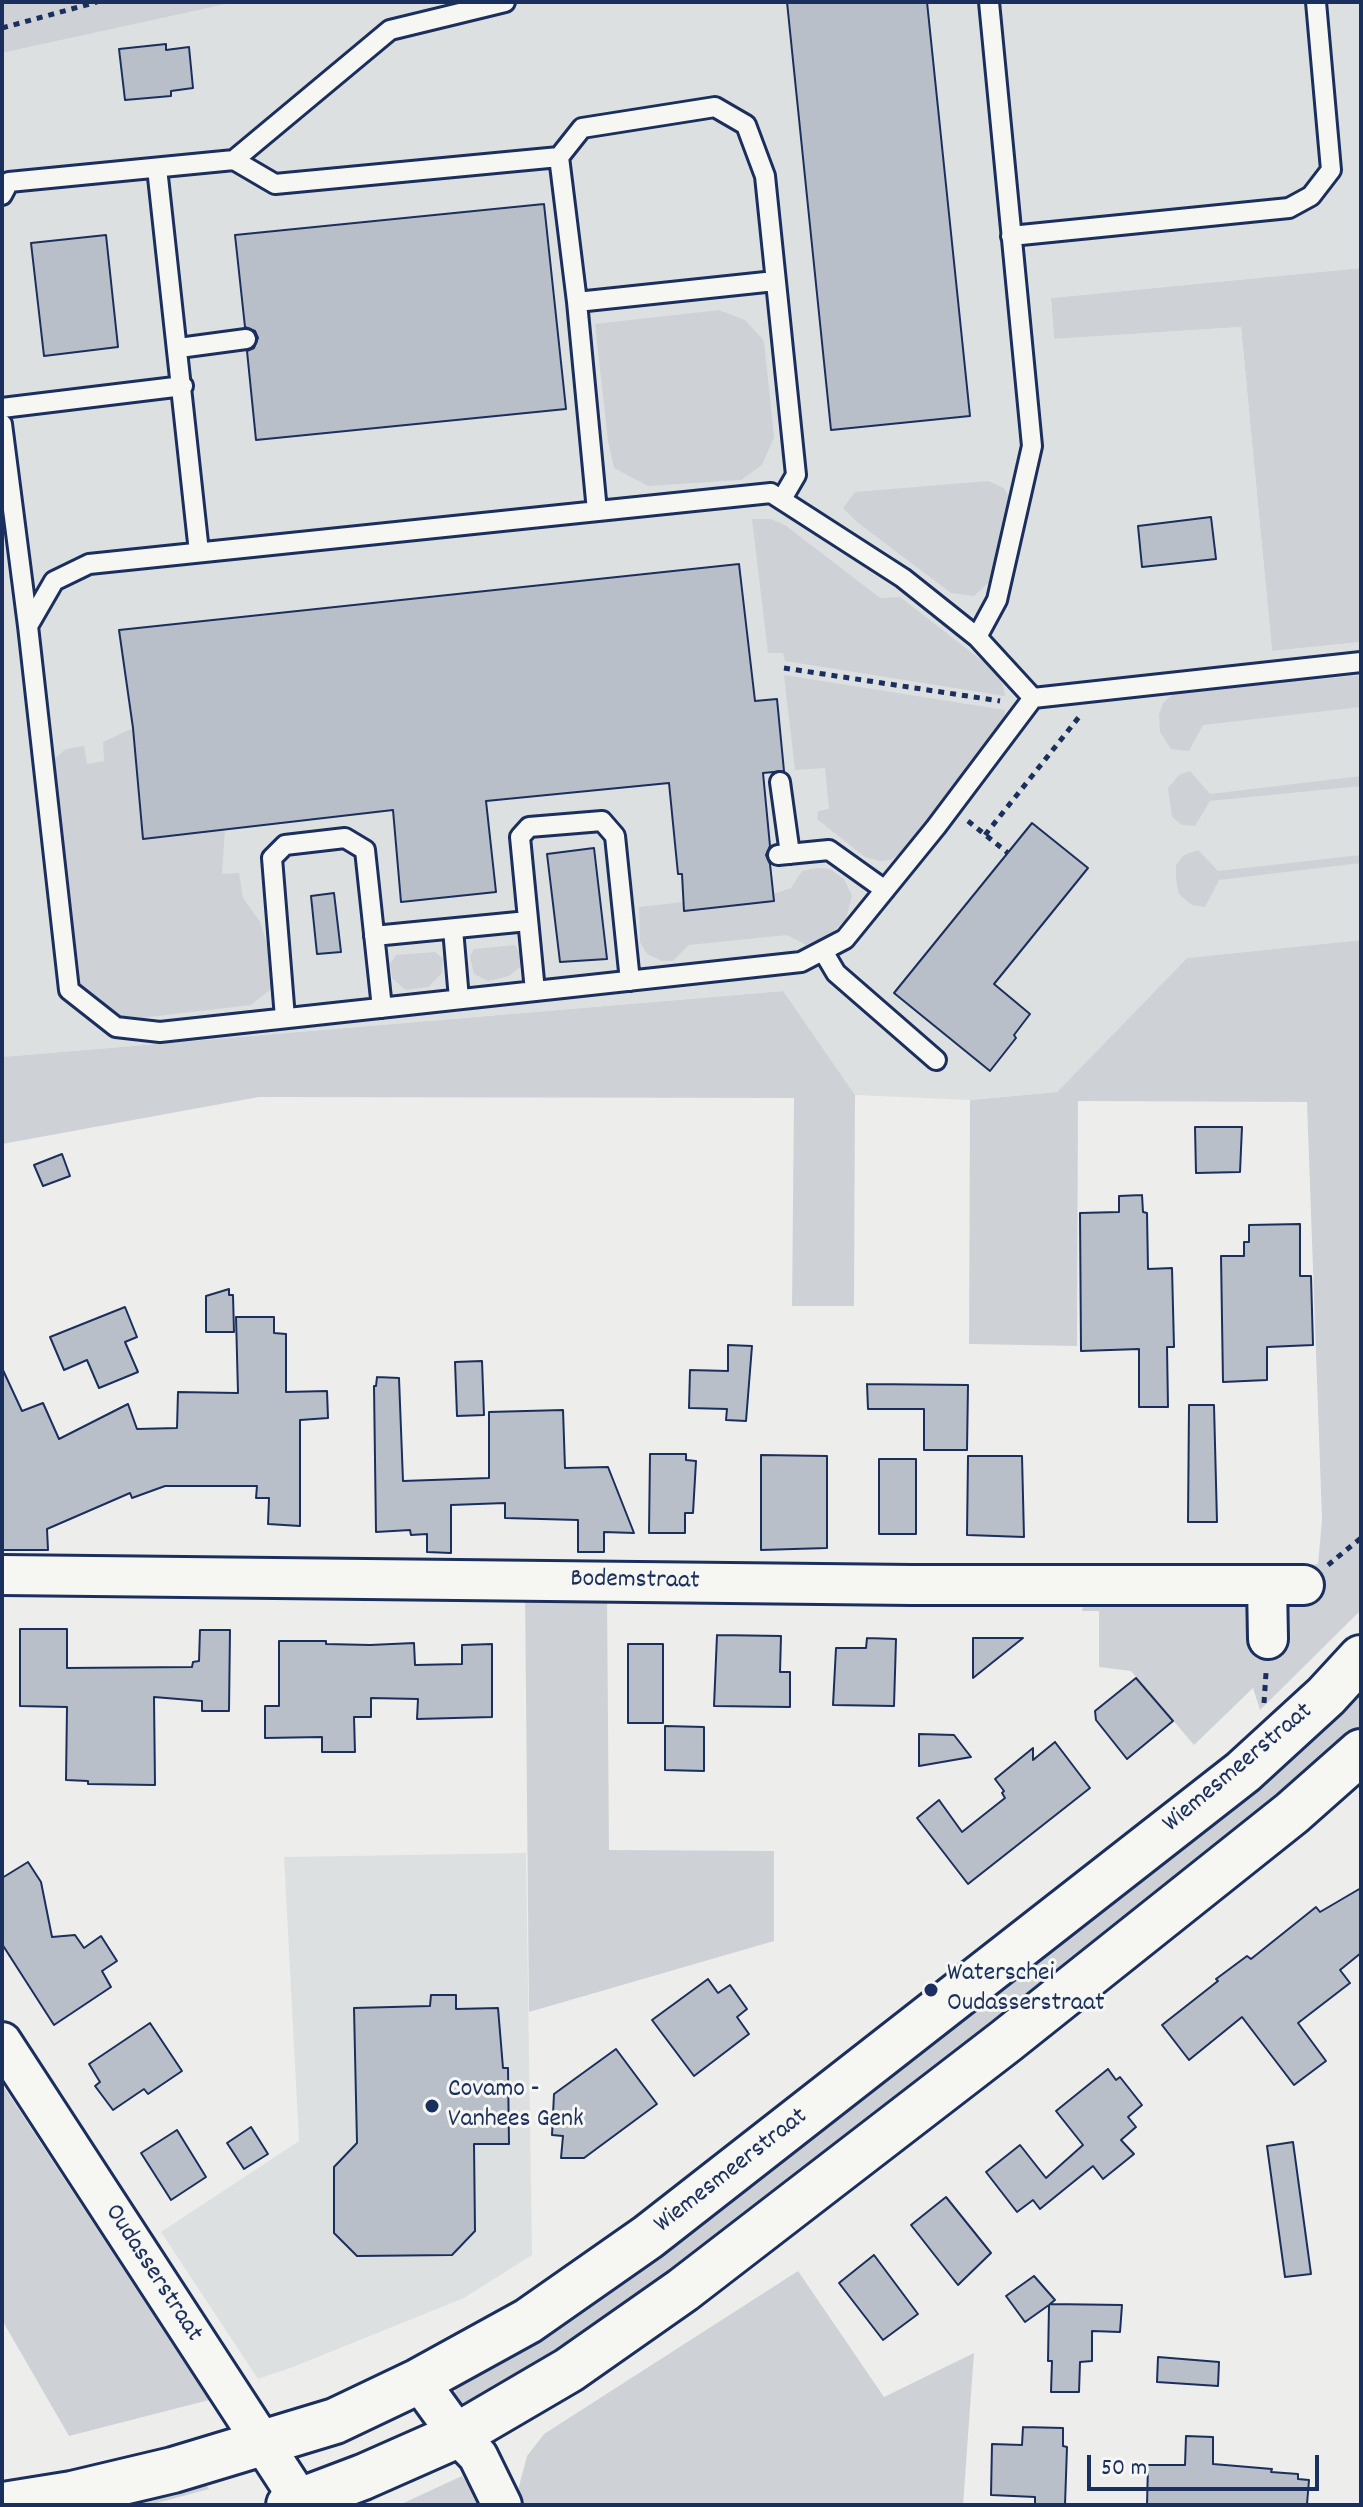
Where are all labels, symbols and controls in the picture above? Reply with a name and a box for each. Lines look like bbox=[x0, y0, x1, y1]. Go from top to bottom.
street label: Bodemstraat bbox=[570, 1565, 700, 1599]
street label: Wiemesmeerstraat bbox=[1158, 1697, 1320, 1841]
place label: Waterschei Oudasserstraat bbox=[947, 1959, 1105, 2020]
marker: Waterschei Oudasserstraat bbox=[922, 1981, 940, 1999]
place label: Covamo - Vanhees Genk bbox=[448, 2075, 584, 2136]
marker: Covamo - Vanhees Genk bbox=[423, 2097, 441, 2115]
street label: Wiemesmeerstraat bbox=[649, 2102, 815, 2242]
street label: Oudasserstraat bbox=[96, 2199, 208, 2349]
scale bar bbox=[1091, 2439, 1323, 2489]
text: 50 m bbox=[1101, 2452, 1147, 2486]

